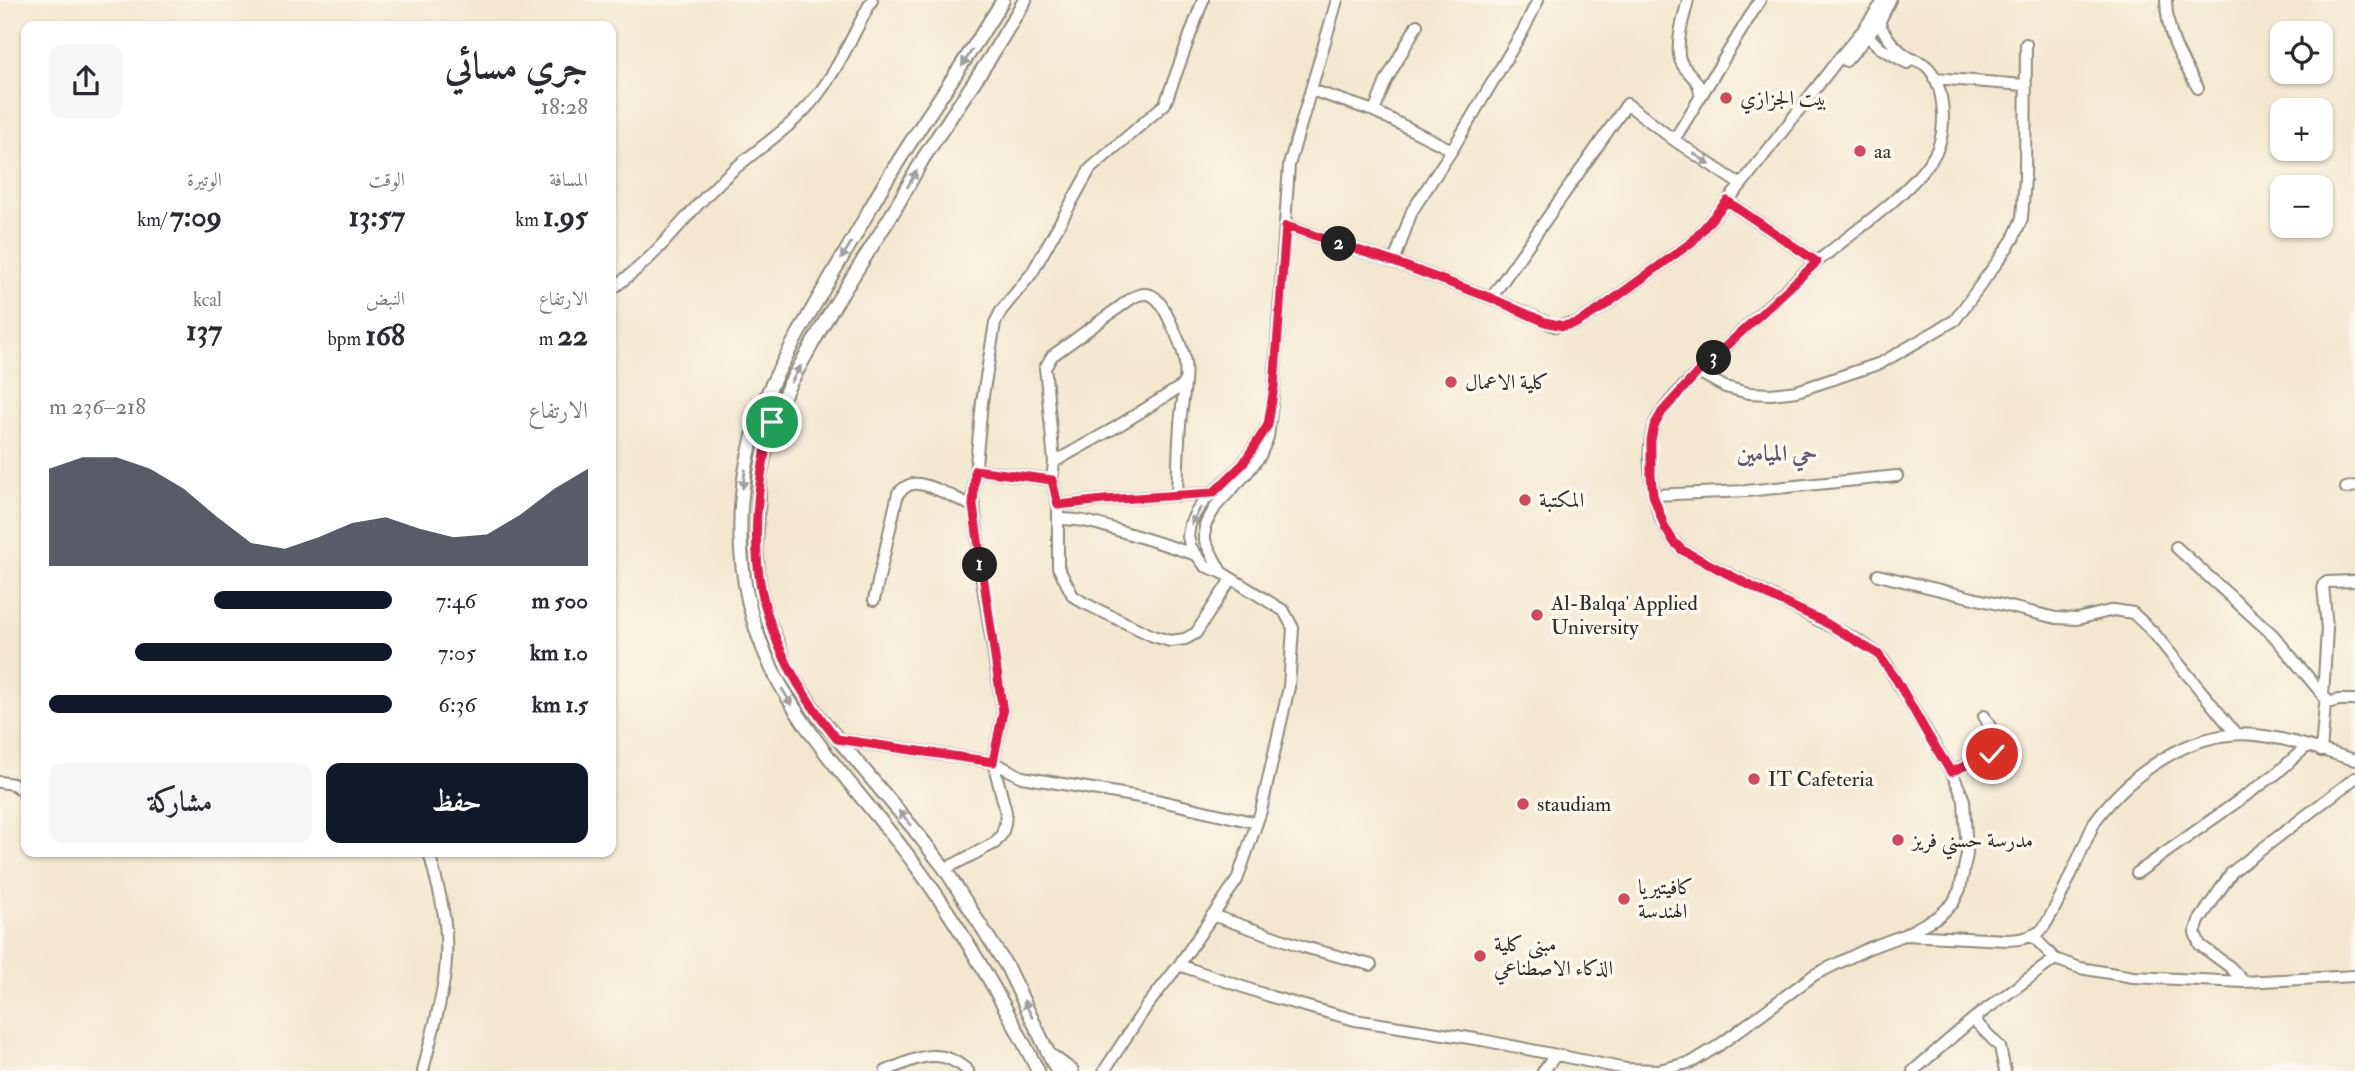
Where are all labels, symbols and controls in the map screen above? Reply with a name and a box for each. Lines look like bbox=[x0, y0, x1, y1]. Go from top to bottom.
map controls bbox=[2270, 21, 2333, 238]
button: locate bbox=[2270, 21, 2333, 84]
text: جري مسائي bbox=[445, 42, 588, 90]
button: share bbox=[49, 44, 123, 118]
one-way arrow bbox=[960, 48, 973, 67]
place label: بيت الجزازي bbox=[1740, 85, 1827, 114]
marker: بيت الجزازي bbox=[1718, 90, 1734, 106]
text: 18:28 bbox=[541, 92, 588, 121]
button: + bbox=[2270, 98, 2333, 161]
place label: aa bbox=[1874, 138, 1892, 165]
marker: aa bbox=[1852, 143, 1868, 159]
one-way arrow bbox=[1692, 152, 1712, 165]
text: الوتيرة bbox=[187, 168, 222, 192]
text: الوقت bbox=[369, 168, 405, 192]
text: المسافة bbox=[549, 168, 588, 192]
one-way arrow bbox=[906, 169, 918, 188]
button: − bbox=[2270, 175, 2333, 238]
text: 7:09 bbox=[170, 198, 222, 235]
text: 13:57 bbox=[348, 198, 405, 235]
text: 1.95 bbox=[543, 198, 588, 235]
text: /km bbox=[137, 208, 170, 232]
text: km bbox=[515, 208, 543, 232]
pin: 2 bbox=[1322, 226, 1356, 262]
text: 2 bbox=[1334, 231, 1343, 255]
one-way arrow bbox=[840, 241, 853, 260]
text: النبض bbox=[366, 287, 405, 311]
text: الارتفاع bbox=[539, 287, 588, 311]
text: kcal bbox=[193, 288, 222, 312]
text: 137 bbox=[186, 312, 222, 349]
text: 168 bbox=[365, 317, 405, 354]
text: 22 bbox=[558, 317, 588, 354]
text: bpm bbox=[328, 327, 365, 351]
text: m bbox=[539, 327, 558, 351]
pin: 3 bbox=[1696, 340, 1732, 376]
text: 3 bbox=[1710, 345, 1717, 369]
one-way arrow bbox=[789, 365, 802, 384]
place label: كلية الاعمال bbox=[1465, 369, 1549, 396]
marker: كلية الاعمال bbox=[1443, 374, 1459, 390]
text: 218–236 m bbox=[49, 392, 146, 421]
pin bbox=[742, 392, 802, 452]
text: الارتفاع bbox=[528, 396, 588, 425]
icon: arrive bbox=[753, 403, 791, 441]
district label: حي الميامين bbox=[1737, 439, 1817, 472]
one-way arrow bbox=[738, 468, 749, 490]
place label: المكتبة bbox=[1539, 487, 1584, 514]
marker: المكتبة bbox=[1517, 492, 1533, 508]
one-way arrow bbox=[1190, 506, 1202, 525]
pin: 1 bbox=[962, 548, 998, 582]
text: 1 bbox=[976, 552, 983, 576]
text: 7:46 bbox=[436, 586, 476, 615]
text: 500 m bbox=[532, 586, 588, 615]
place label: Al-Balqaʼ Applied University bbox=[1550, 590, 1698, 641]
marker: Al-Balqaʼ Applied University bbox=[1529, 607, 1545, 623]
text: 7:05 bbox=[438, 638, 476, 667]
text: 1.0 km bbox=[530, 638, 588, 667]
one-way arrow bbox=[781, 687, 793, 706]
text: 6:36 bbox=[438, 690, 476, 719]
text: 1.5 km bbox=[532, 690, 588, 719]
pin bbox=[1962, 724, 2022, 784]
icon: check bbox=[1973, 735, 2011, 773]
button: مشاركة bbox=[49, 763, 312, 843]
button: حفظ bbox=[326, 763, 588, 843]
place label: IT Cafeteria bbox=[1768, 766, 1874, 793]
marker: IT Cafeteria bbox=[1746, 771, 1762, 787]
place label: staudiam bbox=[1537, 791, 1611, 818]
marker: staudiam bbox=[1515, 796, 1531, 812]
one-way arrow bbox=[898, 810, 913, 827]
place label: مدرسة حسني فريز bbox=[1910, 827, 2033, 860]
marker: مدرسة حسني فريز bbox=[1890, 832, 1906, 848]
place label: كافيتيريا الهندسة bbox=[1638, 874, 1694, 925]
marker: كافيتيريا الهندسة bbox=[1616, 891, 1632, 907]
place label: مبنى كلية الذكاء الاصطناعي bbox=[1494, 931, 1613, 985]
marker: مبنى كلية الذكاء الاصطناعي bbox=[1472, 948, 1488, 964]
one-way arrow bbox=[1022, 999, 1033, 1019]

